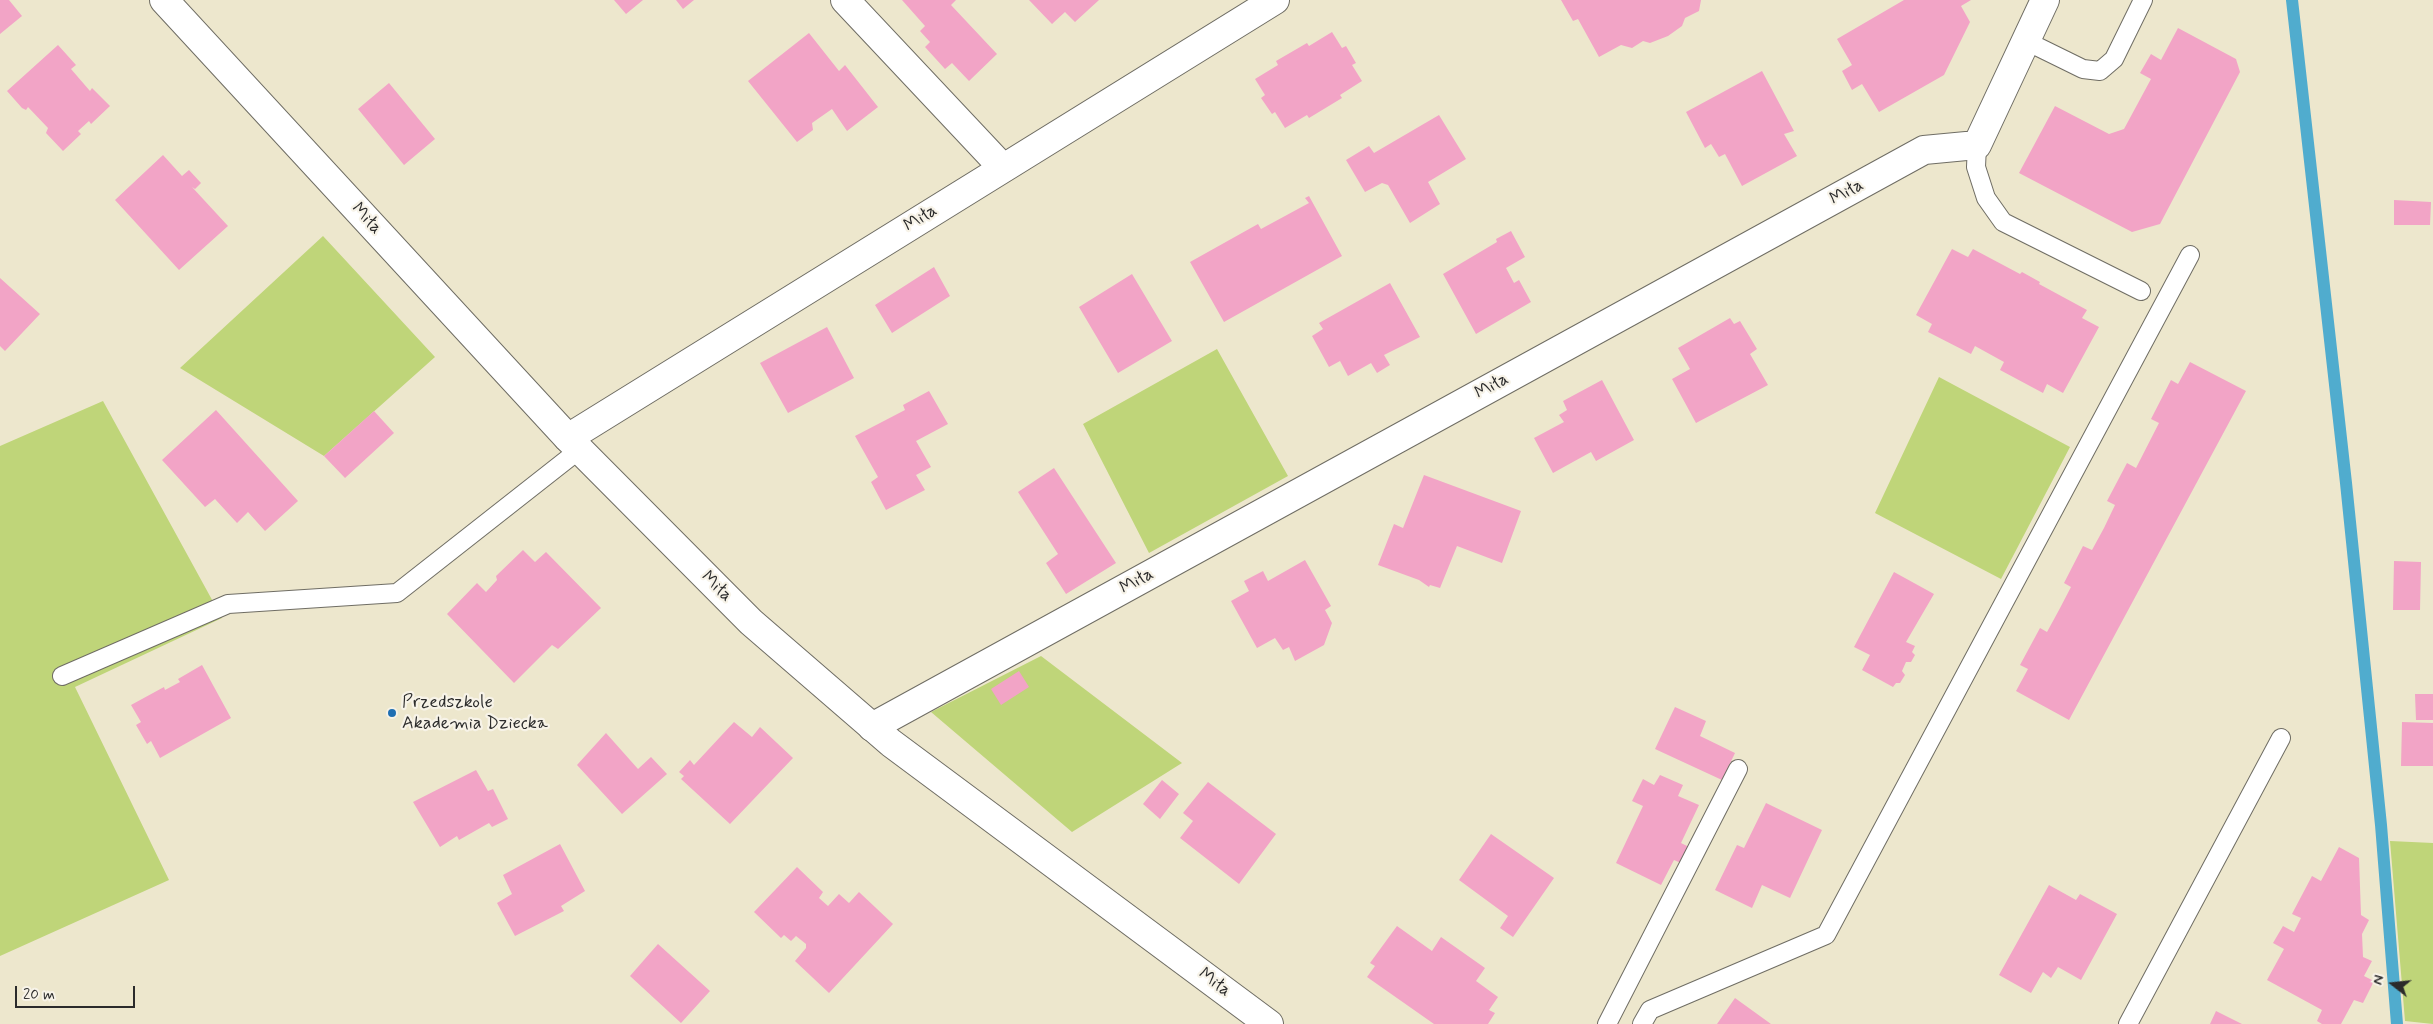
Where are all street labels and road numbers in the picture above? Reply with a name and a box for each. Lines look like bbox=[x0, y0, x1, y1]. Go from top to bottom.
street label: Miła bbox=[1826, 175, 1868, 211]
street label: Miła bbox=[346, 199, 386, 239]
street label: Miła bbox=[900, 201, 942, 237]
street label: Miła bbox=[1471, 369, 1513, 405]
street label: Miła bbox=[1116, 564, 1158, 600]
street label: Miła bbox=[696, 567, 736, 607]
street label: Miła bbox=[1193, 964, 1235, 1002]

